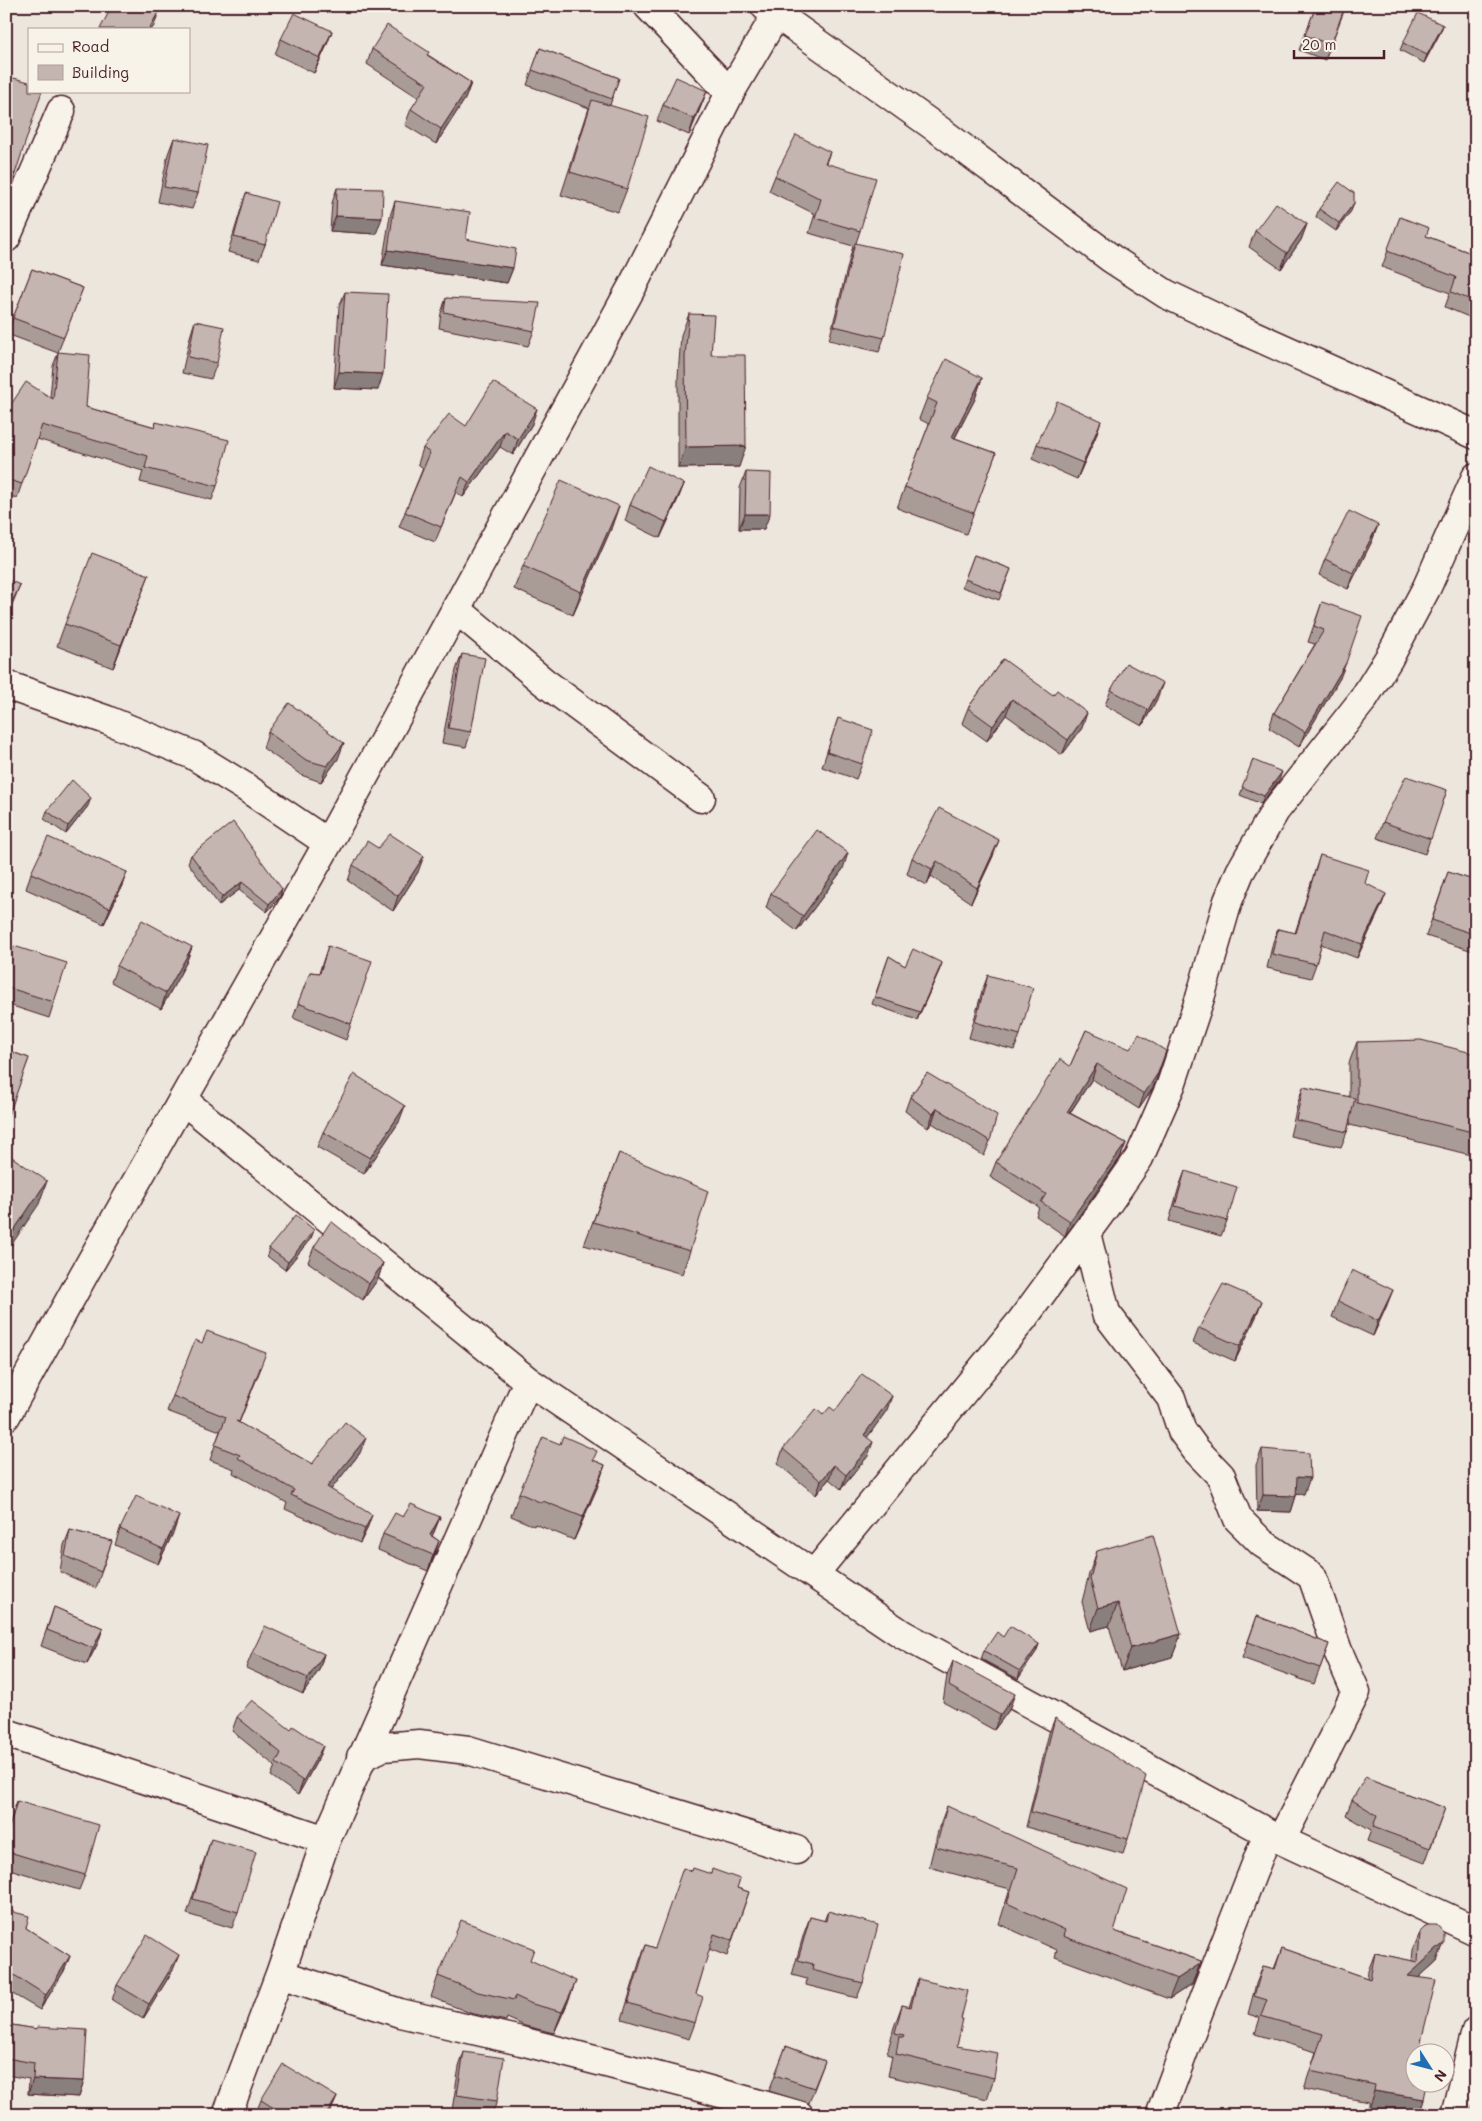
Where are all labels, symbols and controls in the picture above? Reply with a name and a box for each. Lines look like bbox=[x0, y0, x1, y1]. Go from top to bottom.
legend bbox=[28, 28, 190, 92]
scale bar bbox=[1294, 28, 1384, 60]
text: 20 m bbox=[1302, 34, 1336, 54]
text: Road bbox=[72, 36, 109, 56]
text: Building bbox=[72, 62, 129, 82]
north arrow bbox=[1404, 2044, 1454, 2094]
text: N bbox=[1430, 2066, 1452, 2086]

